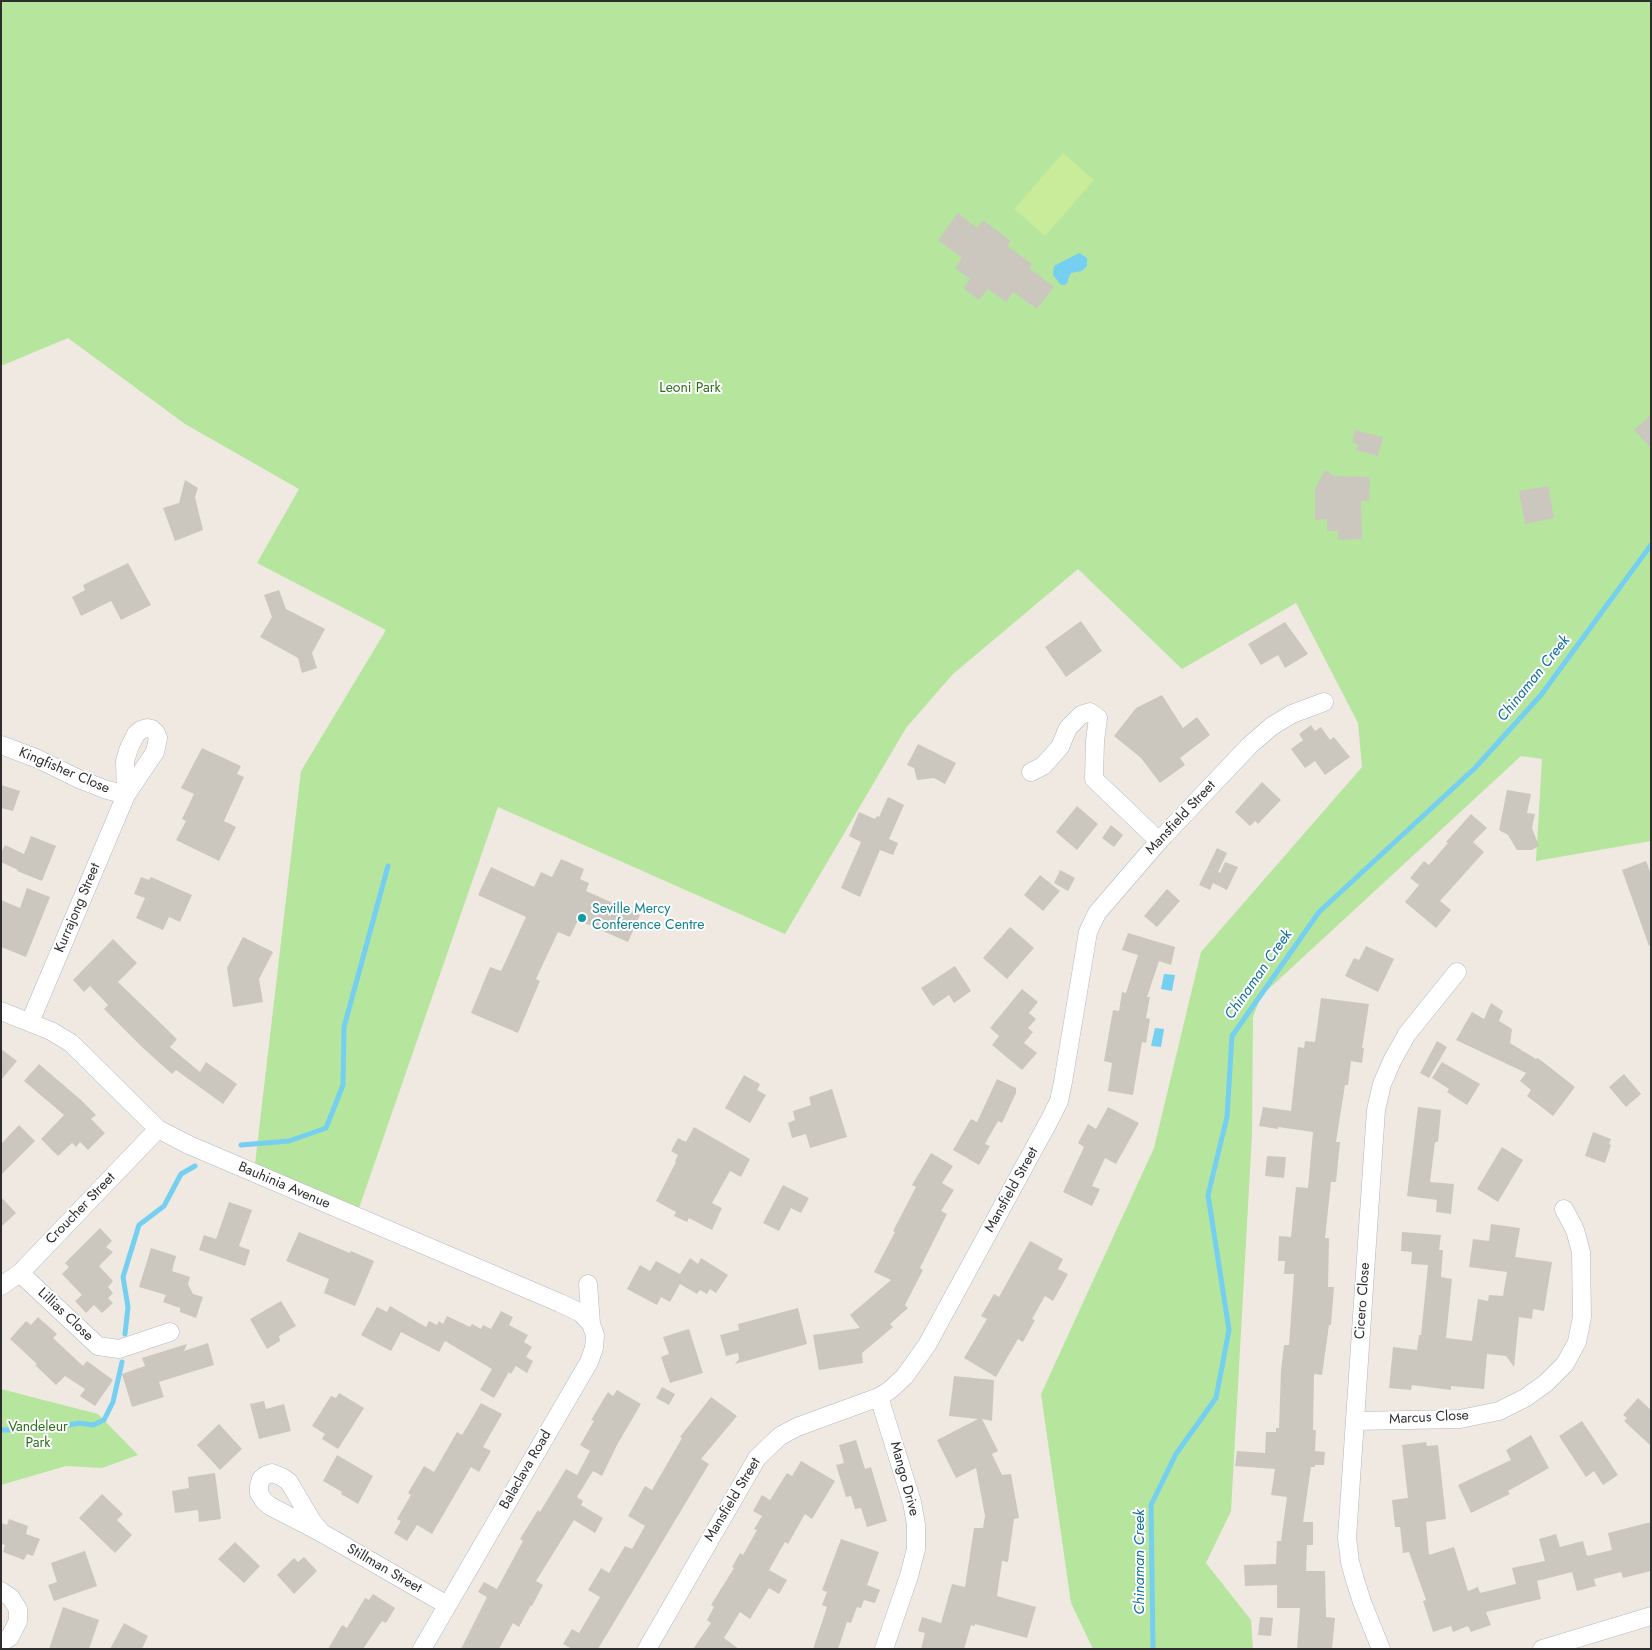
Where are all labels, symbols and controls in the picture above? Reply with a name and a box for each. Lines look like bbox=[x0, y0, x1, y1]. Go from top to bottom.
park label: Leoni Park bbox=[659, 381, 721, 397]
water label: Chinaman Creek bbox=[1494, 632, 1574, 726]
street label: Kingfisher Close bbox=[16, 744, 112, 798]
street label: Mansfield Street bbox=[1143, 778, 1219, 858]
street label: Kurrajong Street bbox=[52, 861, 104, 955]
place label: Seville Mercy Conference Centre bbox=[592, 902, 704, 934]
marker: Seville Mercy Conference Centre bbox=[576, 912, 588, 924]
water label: Chinaman Creek bbox=[1221, 927, 1297, 1023]
street label: Mansfield Street bbox=[982, 1145, 1042, 1235]
street label: Bauhinia Avenue bbox=[235, 1159, 333, 1213]
street label: Croucher Street bbox=[43, 1170, 119, 1248]
street label: Cicero Close bbox=[1352, 1262, 1374, 1340]
street label: Lillias Close bbox=[34, 1285, 96, 1345]
street label: Marcus Close bbox=[1389, 1408, 1469, 1428]
park label: Vandeleur Park bbox=[8, 1420, 68, 1452]
street label: Balaclava Road bbox=[497, 1428, 555, 1512]
street label: Mango Drive bbox=[886, 1440, 922, 1518]
street label: Mansfield Street bbox=[701, 1455, 765, 1545]
water label: Chinaman Creek bbox=[1131, 1509, 1149, 1615]
street label: Stillman Street bbox=[344, 1541, 424, 1597]

